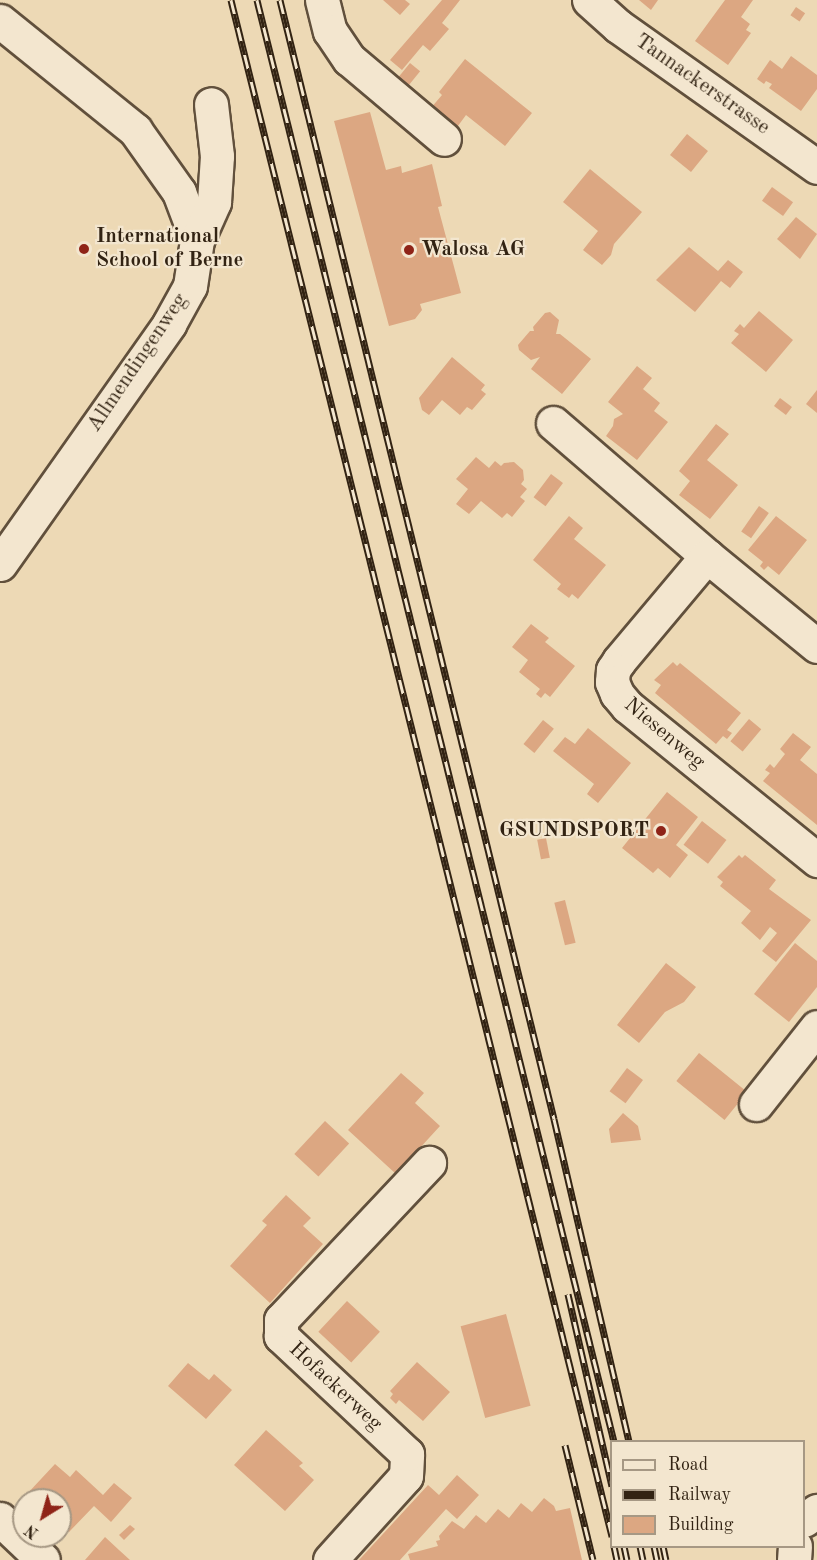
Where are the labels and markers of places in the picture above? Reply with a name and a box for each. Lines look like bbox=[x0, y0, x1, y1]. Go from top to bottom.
place label: International School of Berne bbox=[96, 224, 243, 274]
place label: Walosa AG bbox=[421, 237, 525, 263]
marker: International School of Berne bbox=[77, 242, 91, 256]
marker: Walosa AG bbox=[402, 243, 416, 257]
place label: GSUNDSPORT bbox=[499, 818, 649, 844]
marker: GSUNDSPORT bbox=[654, 824, 668, 838]

